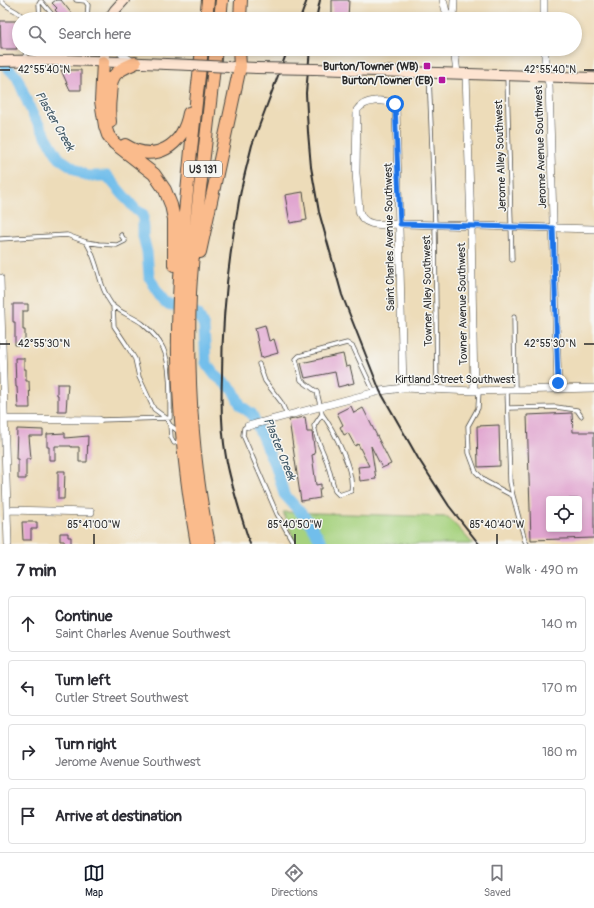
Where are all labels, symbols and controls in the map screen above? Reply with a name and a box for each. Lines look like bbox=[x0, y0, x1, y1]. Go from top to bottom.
search box bbox=[12, 12, 582, 56]
icon: search bbox=[26, 23, 48, 45]
text: Search here bbox=[58, 25, 131, 44]
place label: Burton/Towner (WB) bbox=[323, 60, 419, 73]
marker: Burton/Towner (WB) bbox=[422, 61, 432, 71]
text: 42°55'40"N bbox=[18, 64, 70, 76]
text: 42°55'40"N bbox=[524, 64, 576, 76]
place label: Burton/Towner (EB) bbox=[342, 74, 434, 87]
marker: Burton/Towner (EB) bbox=[437, 75, 447, 85]
street label: Jerome Avenue Southwest bbox=[532, 85, 549, 209]
water label: Plaster Creek bbox=[31, 89, 78, 155]
route start bbox=[386, 95, 404, 113]
street label: Jerome Alley Southwest bbox=[492, 99, 509, 212]
road number: US 131 bbox=[184, 161, 222, 177]
street label: Saint Charles Avenue Southwest bbox=[382, 162, 397, 311]
street label: Towner Alley Southwest bbox=[420, 235, 435, 347]
street label: Towner Avenue Southwest bbox=[455, 242, 470, 365]
text: 42°55'30"N bbox=[18, 338, 70, 350]
text: 42°55'30"N bbox=[524, 338, 576, 350]
street label: Kirtland Street Southwest bbox=[395, 373, 516, 386]
route end bbox=[549, 374, 567, 392]
water label: Plaster Creek bbox=[260, 416, 299, 484]
map controls bbox=[546, 496, 582, 532]
button: locate bbox=[546, 496, 582, 532]
text: 85°41'00"W bbox=[68, 519, 121, 531]
text: 85°40'50"W bbox=[268, 519, 323, 531]
text: 85°40'40"W bbox=[470, 519, 525, 531]
text: 7 min bbox=[16, 560, 56, 581]
text: Walk · 490 m bbox=[505, 562, 578, 578]
text: Continue bbox=[55, 607, 113, 626]
icon: ahead bbox=[17, 613, 39, 635]
text: 140 m bbox=[541, 616, 577, 632]
text: Saint Charles Avenue Southwest bbox=[55, 626, 231, 642]
text: Turn left bbox=[55, 671, 111, 690]
icon: left bbox=[17, 677, 39, 699]
text: 170 m bbox=[542, 680, 577, 696]
text: Cutler Street Southwest bbox=[55, 690, 189, 706]
text: Turn right bbox=[55, 735, 116, 754]
icon: right bbox=[17, 741, 39, 763]
text: 180 m bbox=[542, 744, 577, 760]
text: Jerome Avenue Southwest bbox=[55, 754, 201, 770]
icon: arrive bbox=[17, 805, 39, 827]
text: Arrive at destination bbox=[55, 807, 182, 826]
tab: Map bbox=[83, 862, 105, 899]
tab: Directions bbox=[271, 862, 318, 899]
tab: Saved bbox=[484, 862, 511, 899]

